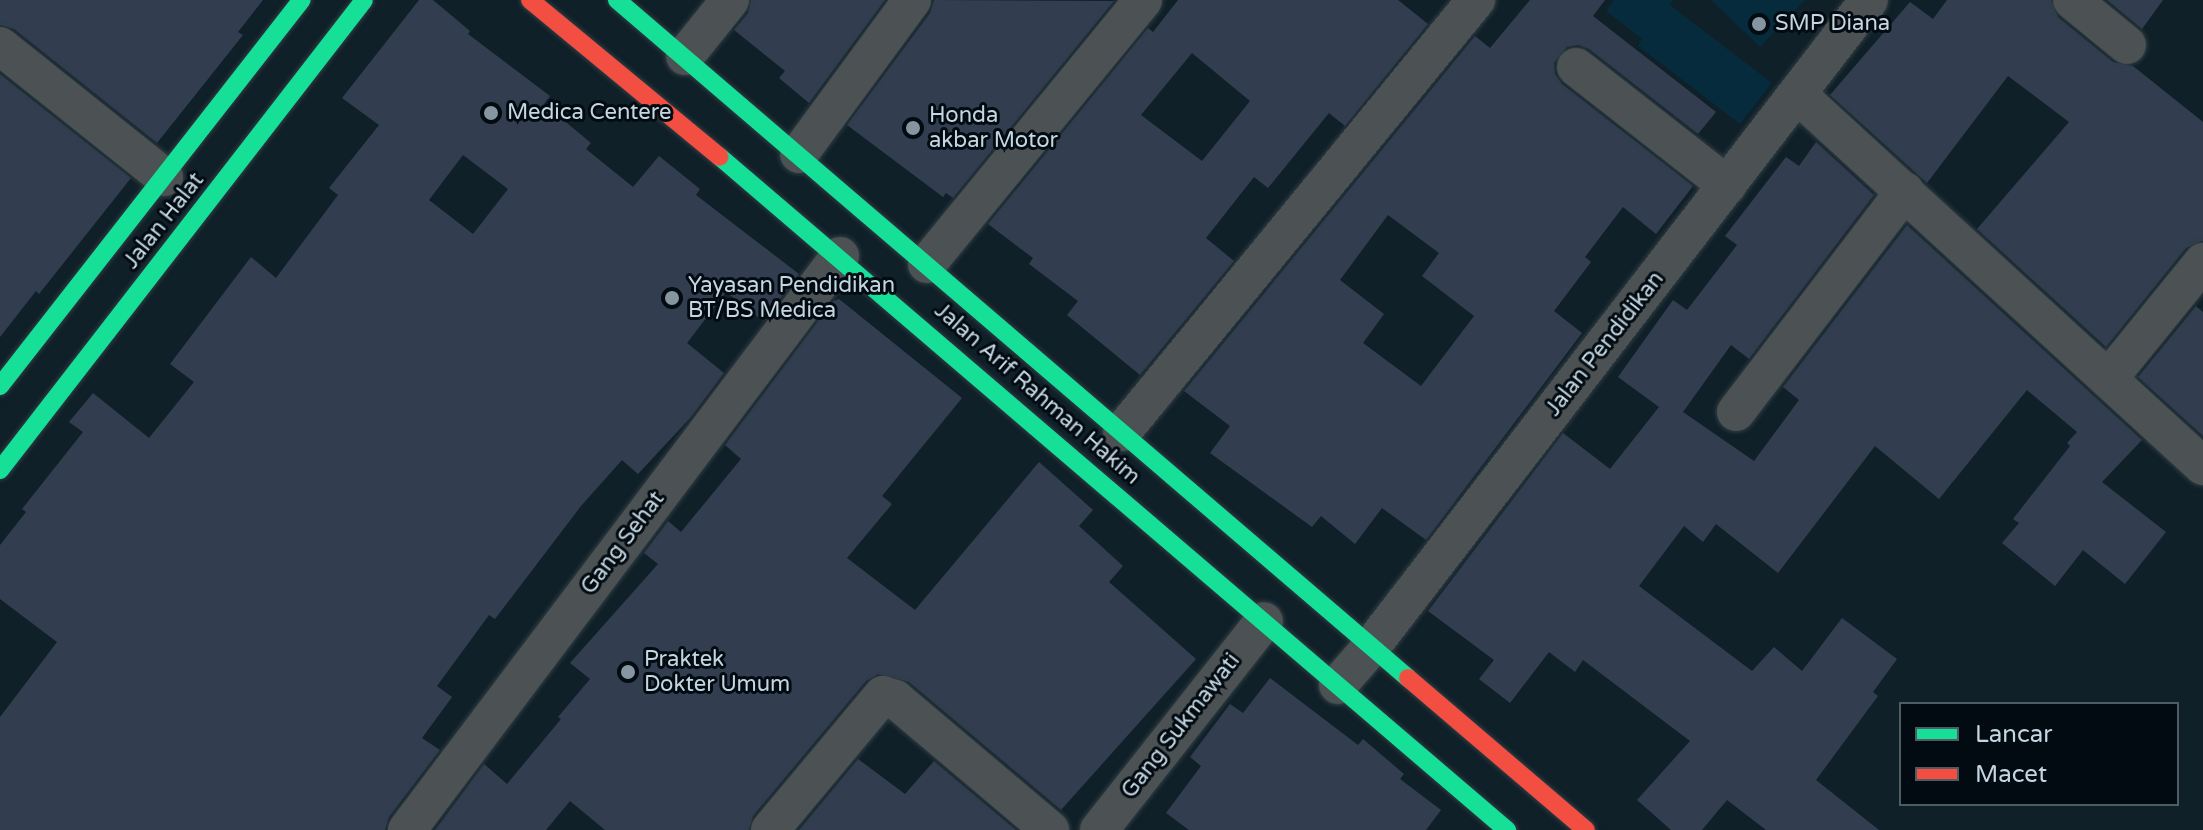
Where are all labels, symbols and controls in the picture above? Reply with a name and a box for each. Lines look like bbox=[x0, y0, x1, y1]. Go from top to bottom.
place label: SMP Diana bbox=[1775, 11, 1890, 37]
marker: SMP Diana bbox=[1750, 15, 1768, 33]
place label: Medica Centere bbox=[507, 100, 671, 126]
place label: Honda akbar Motor bbox=[929, 102, 1058, 154]
marker: Medica Centere bbox=[482, 104, 500, 122]
marker: Honda akbar Motor bbox=[904, 119, 922, 137]
street label: Jalan Halat bbox=[118, 168, 210, 274]
street label: Jalan Pendidikan bbox=[1540, 266, 1670, 422]
place label: Yayasan Pendidikan BT/BS Medica bbox=[688, 272, 895, 324]
marker: Yayasan Pendidikan BT/BS Medica bbox=[663, 289, 681, 307]
street label: Jalan Arif Rahman Hakim bbox=[929, 298, 1145, 490]
street label: Gang Sehat bbox=[576, 486, 670, 600]
place label: Praktek Dokter Umum bbox=[644, 646, 790, 698]
street label: Gang Sukmawati bbox=[1116, 648, 1246, 804]
marker: Praktek Dokter Umum bbox=[619, 663, 637, 681]
legend bbox=[1899, 702, 2179, 806]
text: Lancar bbox=[1975, 720, 2052, 749]
text: Macet bbox=[1975, 760, 2047, 789]

